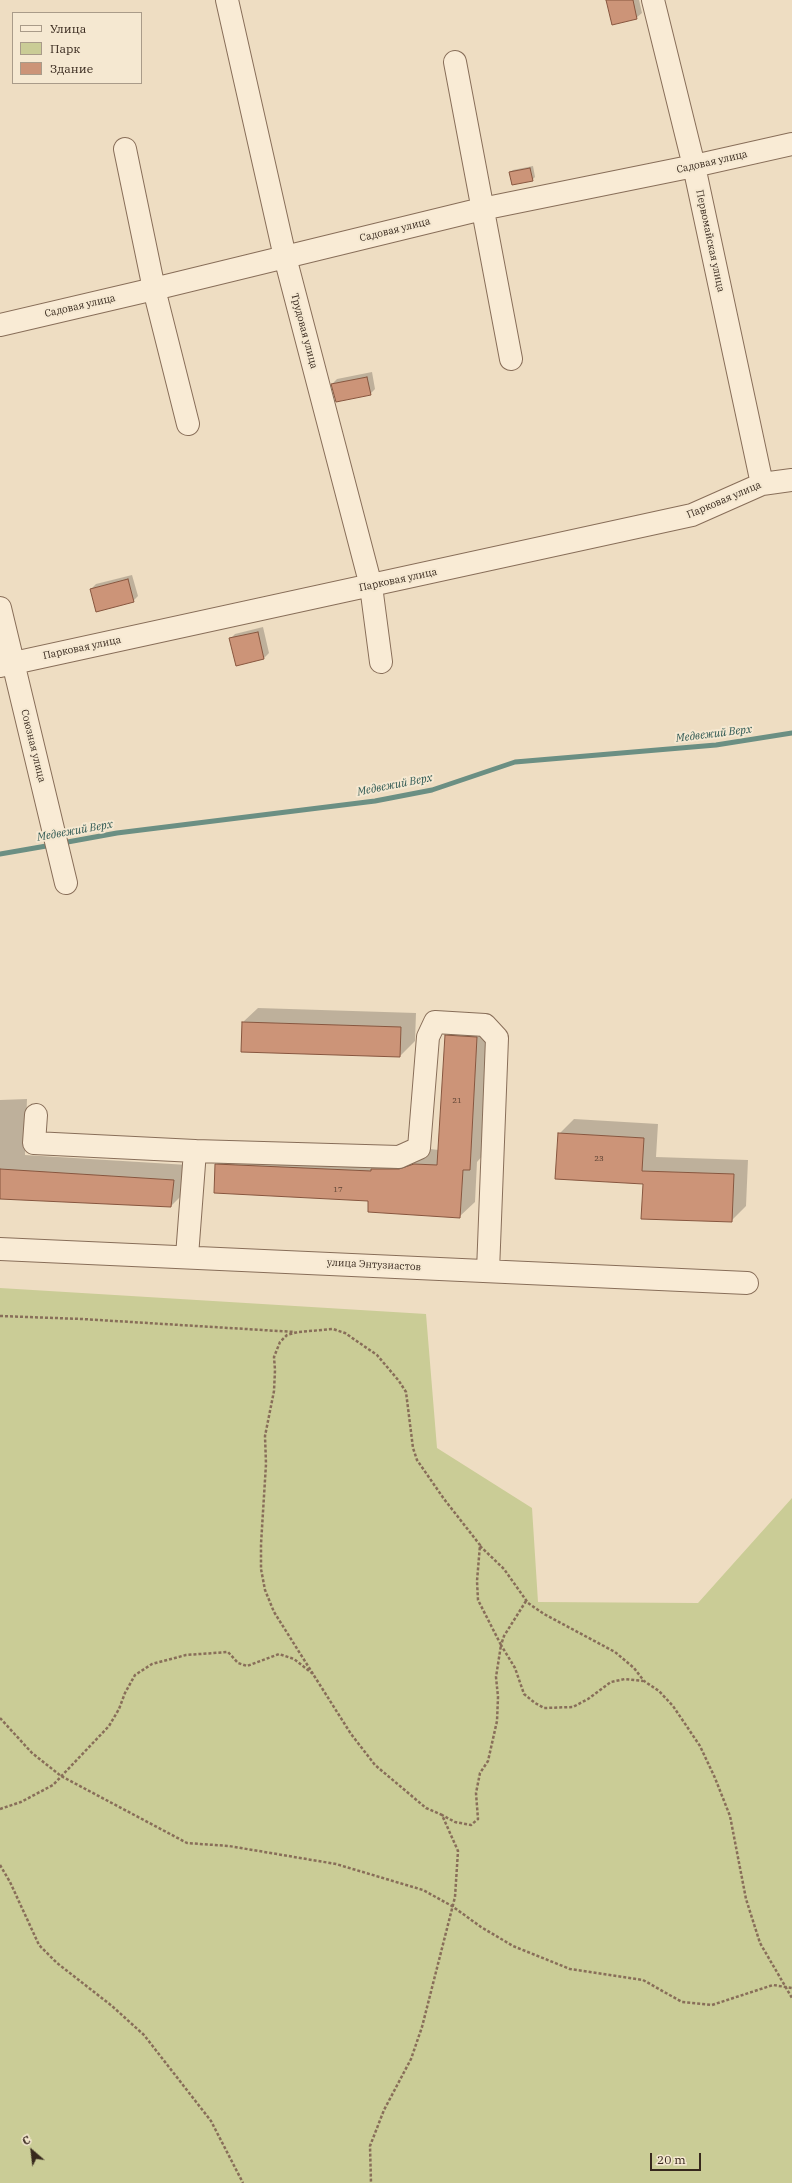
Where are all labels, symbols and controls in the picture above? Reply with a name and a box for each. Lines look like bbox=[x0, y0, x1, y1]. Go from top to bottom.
legend bbox=[12, 12, 142, 84]
text: Улица bbox=[50, 21, 86, 36]
text: Парк bbox=[50, 41, 80, 56]
text: Здание bbox=[50, 61, 93, 76]
street label: Садовая улица bbox=[675, 148, 749, 176]
street label: Первомайская улица bbox=[693, 189, 727, 293]
street label: Садовая улица bbox=[358, 215, 432, 245]
street label: Садовая улица bbox=[43, 292, 117, 320]
street label: Трудовая улица bbox=[288, 292, 320, 370]
street label: Парковая улица bbox=[685, 479, 763, 521]
street label: Парковая улица bbox=[358, 566, 438, 594]
street label: Парковая улица bbox=[42, 634, 122, 662]
street label: Союзная улица bbox=[18, 708, 48, 784]
water label: Медвежий Верх bbox=[675, 723, 753, 745]
water label: Медвежий Верх bbox=[356, 771, 434, 799]
water label: Медвежий Верх bbox=[36, 818, 114, 844]
house number: 21 bbox=[452, 1096, 462, 1106]
house number: 23 bbox=[594, 1154, 604, 1164]
house number: 17 bbox=[333, 1185, 343, 1195]
street label: улица Энтузиастов bbox=[327, 1257, 421, 1273]
north arrow bbox=[12, 2131, 52, 2171]
text: С bbox=[20, 2133, 33, 2148]
scale bar bbox=[652, 2145, 703, 2171]
text: 20 m bbox=[657, 2152, 686, 2167]

